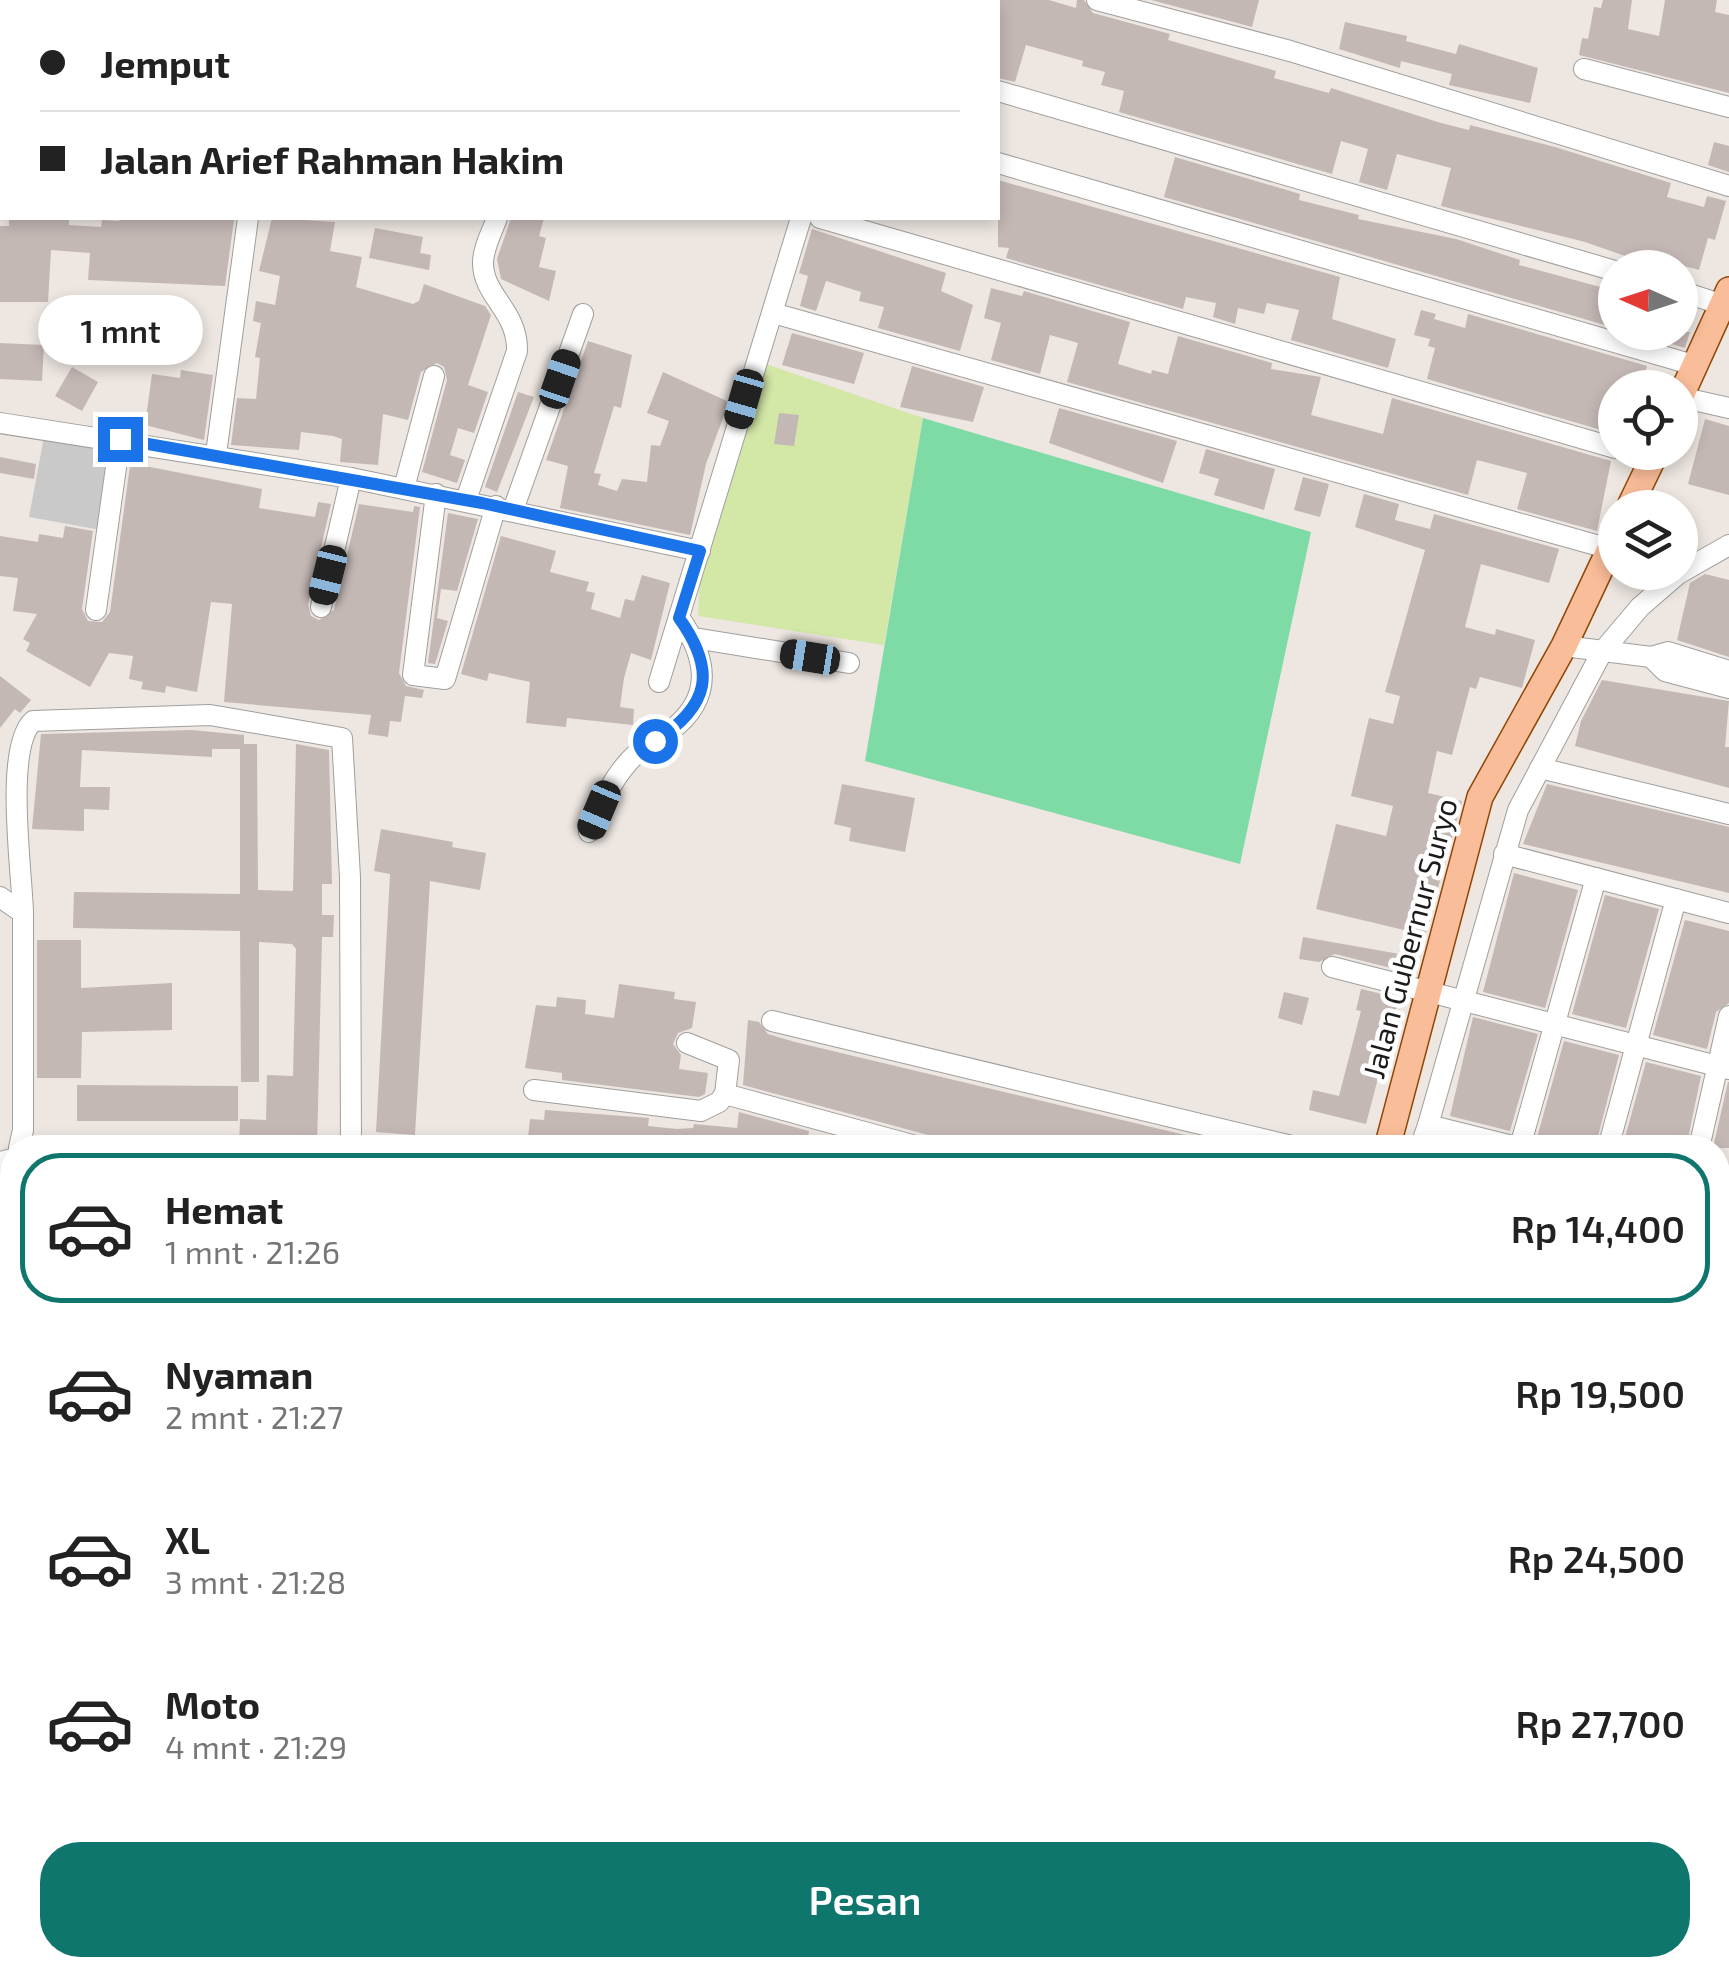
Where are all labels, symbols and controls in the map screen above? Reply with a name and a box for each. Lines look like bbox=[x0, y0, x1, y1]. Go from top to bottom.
text: Jemput bbox=[100, 40, 230, 86]
text: Jalan Arief Rahman Hakim bbox=[100, 136, 564, 182]
north arrow bbox=[1598, 250, 1698, 350]
map controls bbox=[1598, 250, 1698, 590]
callout: 1 mnt bbox=[38, 294, 202, 364]
text: 1 mnt bbox=[80, 311, 161, 349]
car bbox=[536, 346, 584, 412]
car bbox=[721, 366, 767, 432]
button: locate bbox=[1598, 370, 1698, 470]
route end bbox=[98, 417, 143, 462]
button: layers bbox=[1598, 490, 1698, 590]
car bbox=[306, 542, 350, 608]
car bbox=[778, 637, 842, 677]
route start bbox=[633, 719, 678, 764]
car bbox=[573, 777, 625, 843]
street label: Jalan Gubernur Suryo bbox=[1354, 794, 1464, 1082]
icon: car bbox=[45, 1183, 135, 1273]
text: Hemat bbox=[165, 1186, 283, 1232]
text: Rp 14,400 bbox=[1511, 1205, 1685, 1251]
text: 1 mnt · 21:26 bbox=[165, 1232, 340, 1270]
icon: car bbox=[45, 1348, 135, 1438]
text: Nyaman bbox=[165, 1351, 313, 1397]
text: Rp 19,500 bbox=[1515, 1370, 1685, 1416]
text: 2 mnt · 21:27 bbox=[165, 1397, 343, 1435]
icon: car bbox=[45, 1513, 135, 1603]
text: XL bbox=[165, 1516, 210, 1562]
text: Rp 24,500 bbox=[1508, 1535, 1685, 1581]
text: 3 mnt · 21:28 bbox=[165, 1562, 346, 1600]
icon: car bbox=[45, 1678, 135, 1768]
text: Moto bbox=[165, 1681, 260, 1727]
text: Rp 27,700 bbox=[1516, 1700, 1685, 1746]
text: 4 mnt · 21:29 bbox=[165, 1727, 347, 1765]
button: Pesan bbox=[40, 1842, 1690, 1957]

